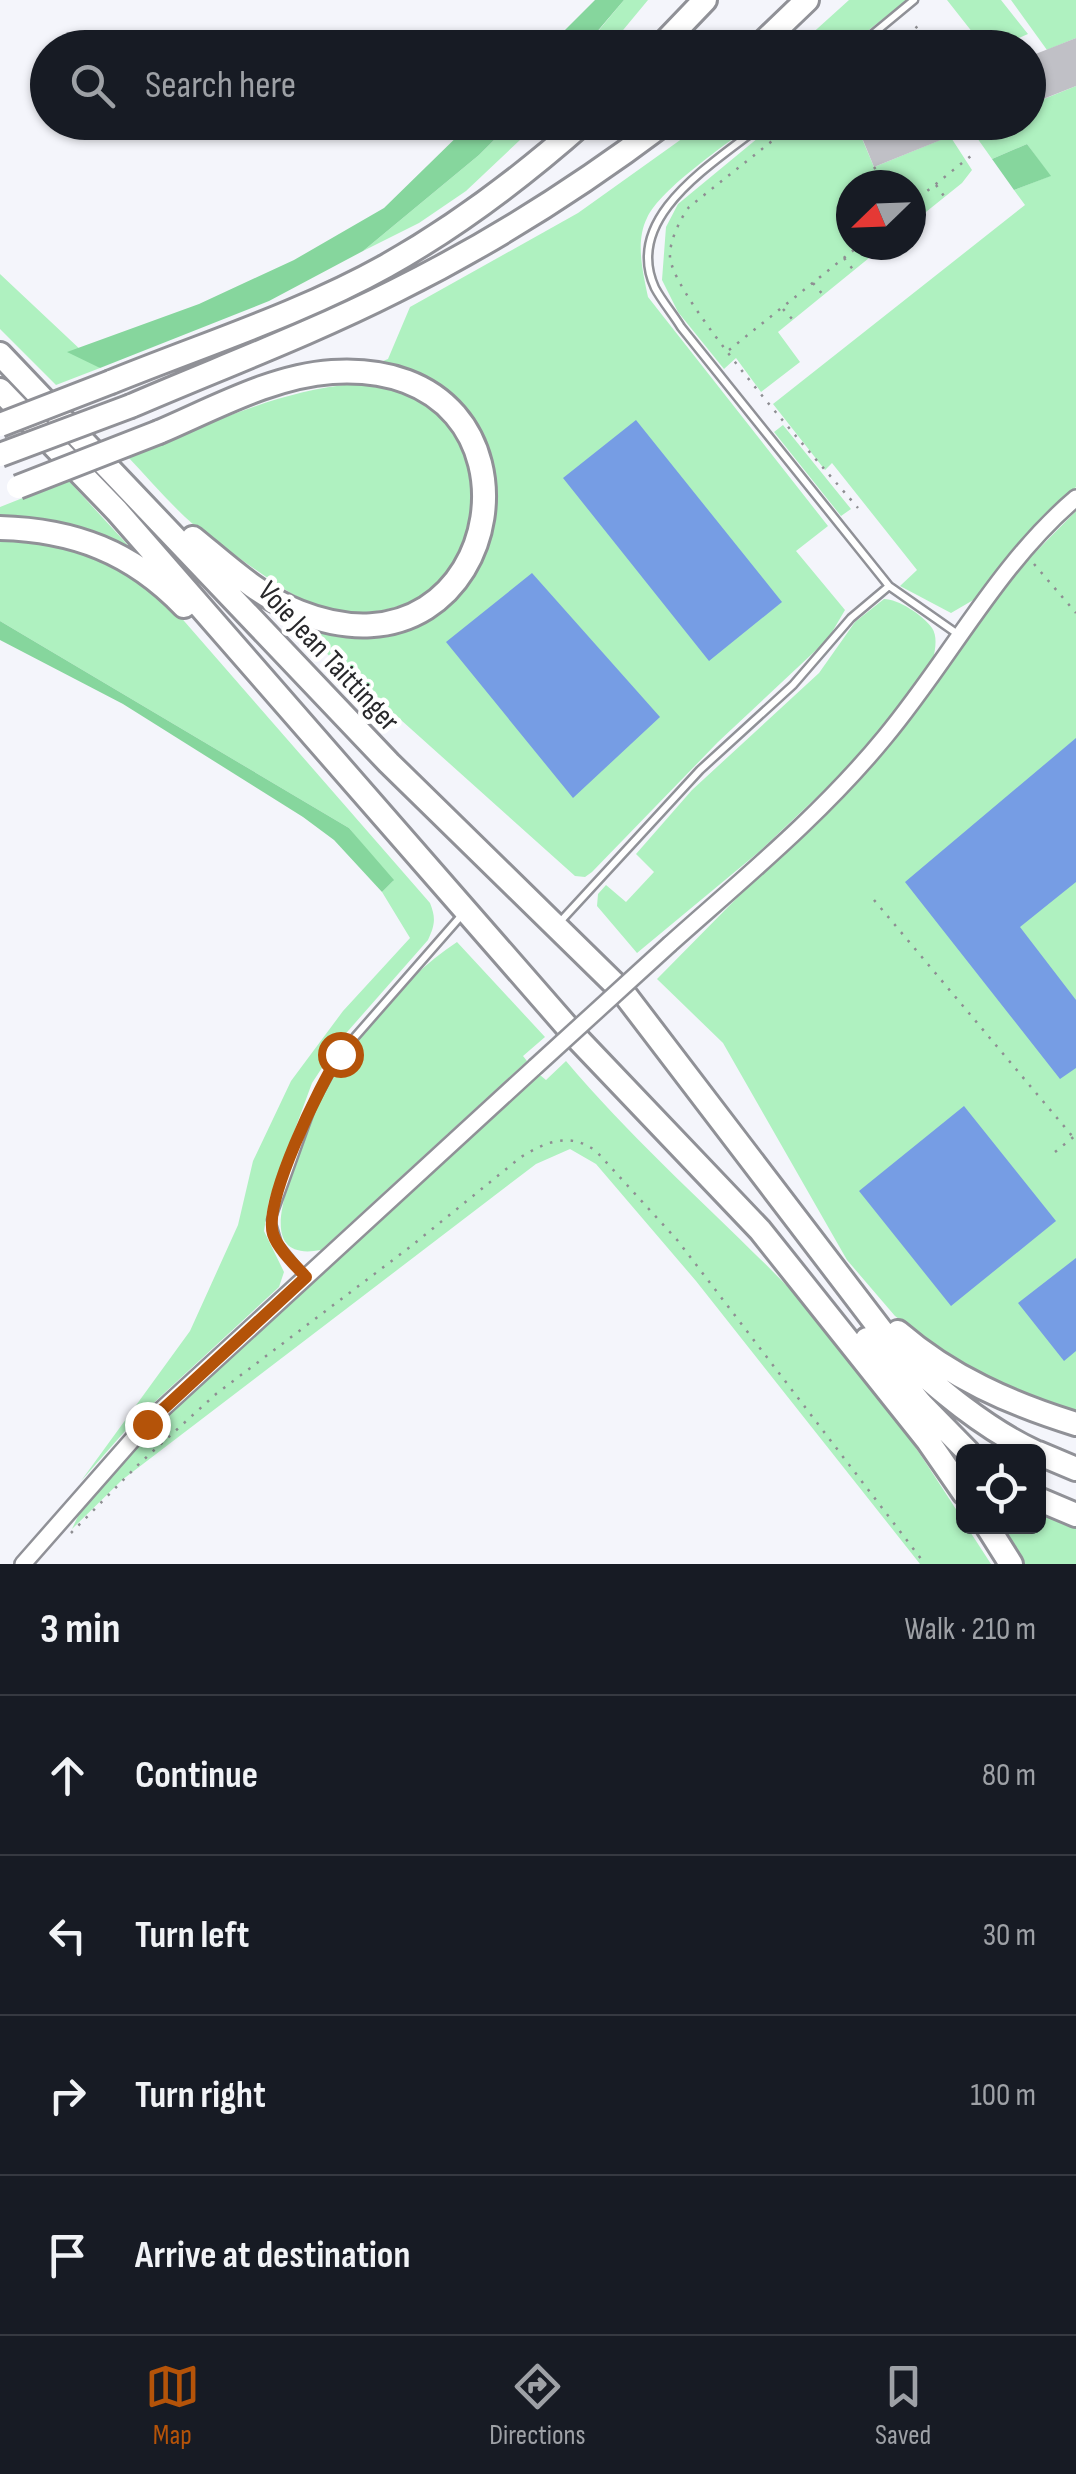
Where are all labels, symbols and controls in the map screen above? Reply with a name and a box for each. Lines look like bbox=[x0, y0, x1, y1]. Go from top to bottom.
search box bbox=[30, 30, 1046, 140]
icon: search bbox=[65, 58, 120, 113]
text: Search here bbox=[145, 63, 296, 108]
north arrow bbox=[836, 170, 926, 260]
street label: Voie Jean Taittinger bbox=[250, 574, 407, 739]
route start bbox=[318, 1032, 364, 1078]
route end bbox=[125, 1402, 171, 1448]
map controls bbox=[956, 1444, 1046, 1534]
button: locate bbox=[956, 1444, 1046, 1534]
text: 3 min bbox=[40, 1604, 120, 1655]
text: Walk · 210 m bbox=[905, 1610, 1036, 1649]
icon: ahead bbox=[40, 1748, 95, 1803]
text: Continue bbox=[135, 1753, 258, 1798]
text: 80 m bbox=[982, 1756, 1036, 1795]
icon: left bbox=[40, 1908, 95, 1963]
text: Turn left bbox=[135, 1913, 249, 1958]
text: 30 m bbox=[983, 1916, 1036, 1955]
icon: right bbox=[40, 2068, 95, 2123]
text: Turn right bbox=[135, 2073, 266, 2118]
text: 100 m bbox=[971, 2076, 1036, 2115]
icon: arrive bbox=[40, 2228, 95, 2283]
text: Arrive at destination bbox=[135, 2233, 410, 2278]
tab: Map bbox=[145, 2359, 200, 2452]
tab: Directions bbox=[489, 2359, 586, 2452]
tab: Saved bbox=[875, 2359, 931, 2452]

